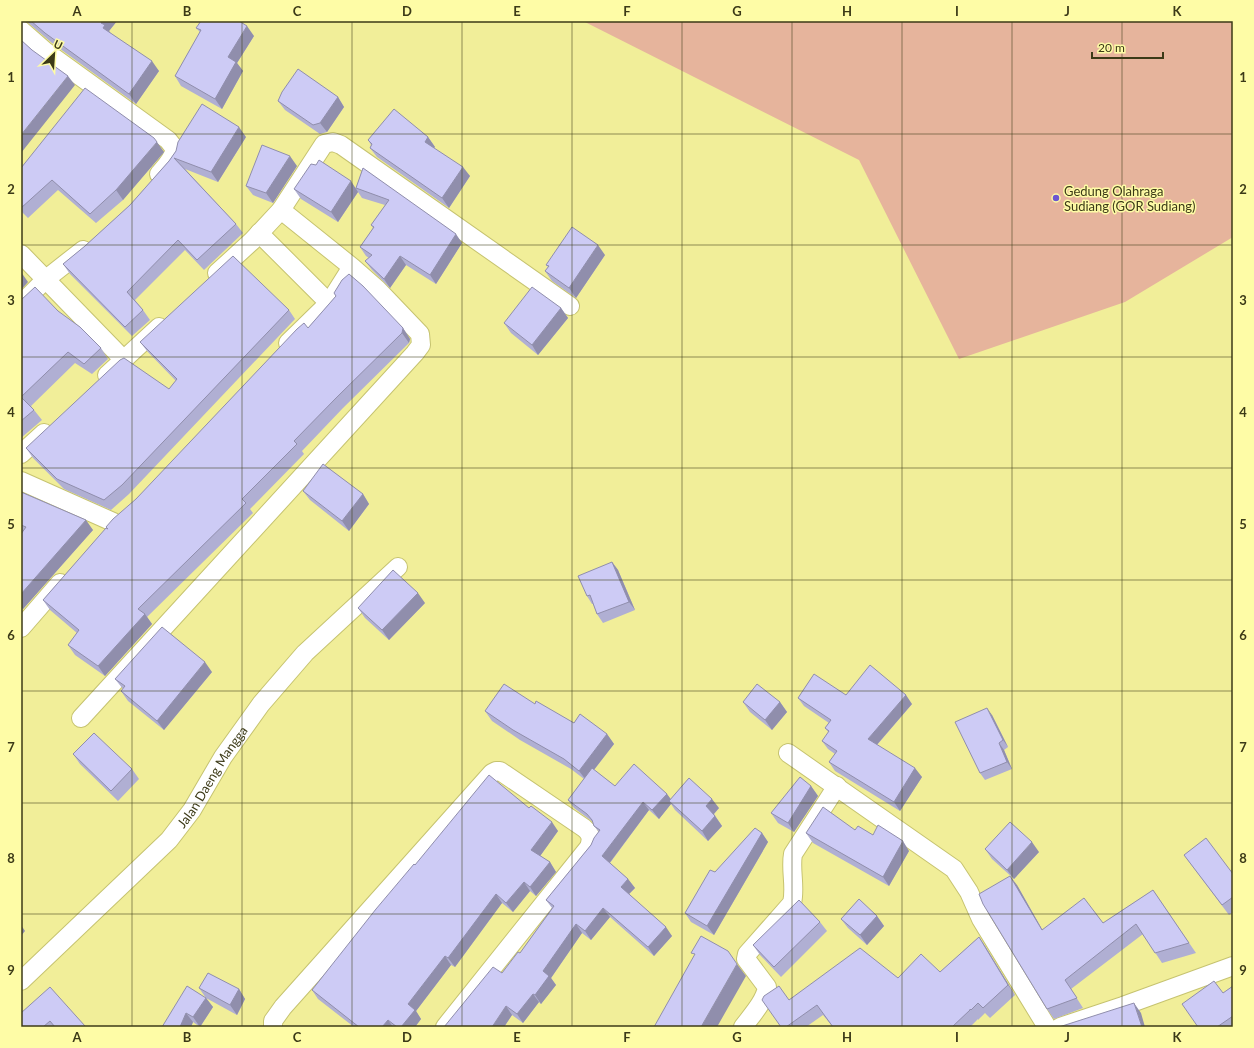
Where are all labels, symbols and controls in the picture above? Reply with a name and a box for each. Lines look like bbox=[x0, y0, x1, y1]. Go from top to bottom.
text: A bbox=[71, 3, 82, 19]
text: B bbox=[183, 3, 192, 19]
text: C bbox=[293, 3, 302, 19]
text: D bbox=[402, 3, 412, 19]
text: E bbox=[513, 3, 521, 19]
text: F bbox=[623, 3, 631, 19]
text: G bbox=[732, 3, 742, 19]
text: H bbox=[842, 3, 852, 19]
text: I bbox=[955, 3, 959, 19]
text: J bbox=[1064, 3, 1070, 19]
text: K bbox=[1173, 3, 1183, 19]
north arrow bbox=[34, 34, 74, 74]
scale bar bbox=[1092, 34, 1163, 60]
text: U bbox=[52, 37, 65, 52]
text: 20 m bbox=[1098, 40, 1125, 55]
text: 1 bbox=[7, 69, 15, 85]
text: 1 bbox=[1239, 69, 1247, 85]
text: 2 bbox=[7, 181, 15, 197]
text: 2 bbox=[1239, 181, 1247, 197]
place label: Gedung Olahraga Sudiang (GOR Sudiang) bbox=[1064, 183, 1195, 214]
marker: Gedung Olahraga Sudiang (GOR Sudiang) bbox=[1051, 193, 1061, 203]
text: 3 bbox=[7, 292, 15, 308]
text: 3 bbox=[1239, 292, 1247, 308]
text: 4 bbox=[7, 404, 15, 420]
text: 4 bbox=[1239, 404, 1247, 420]
text: 5 bbox=[7, 516, 15, 532]
text: 5 bbox=[1239, 516, 1247, 532]
text: 6 bbox=[7, 627, 15, 643]
text: 6 bbox=[1239, 627, 1247, 643]
street label: Jalan Daeng Mangga bbox=[173, 723, 251, 831]
text: 7 bbox=[7, 739, 15, 755]
text: 7 bbox=[1239, 739, 1247, 755]
text: 8 bbox=[7, 850, 15, 866]
text: 8 bbox=[1239, 850, 1247, 866]
text: 9 bbox=[7, 962, 15, 978]
text: 9 bbox=[1239, 962, 1247, 978]
text: A bbox=[71, 1029, 82, 1045]
text: B bbox=[183, 1029, 192, 1045]
text: C bbox=[293, 1029, 302, 1045]
text: D bbox=[402, 1029, 412, 1045]
text: E bbox=[513, 1029, 521, 1045]
text: F bbox=[623, 1029, 631, 1045]
text: G bbox=[732, 1029, 742, 1045]
text: H bbox=[842, 1029, 852, 1045]
text: I bbox=[955, 1029, 959, 1045]
text: J bbox=[1064, 1029, 1070, 1045]
text: K bbox=[1173, 1029, 1183, 1045]

